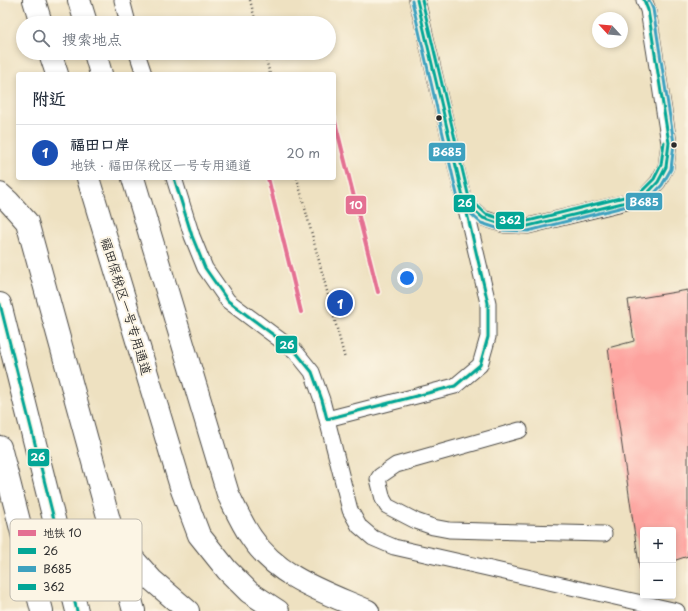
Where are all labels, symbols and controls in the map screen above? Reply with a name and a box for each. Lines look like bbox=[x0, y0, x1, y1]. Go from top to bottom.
north arrow bbox=[592, 12, 628, 48]
search box bbox=[16, 16, 336, 60]
icon: search bbox=[30, 27, 52, 49]
text: 搜索地点 bbox=[62, 27, 122, 50]
text: 附近 bbox=[32, 85, 66, 111]
unlabelled marker bbox=[434, 113, 444, 123]
text: 福田口岸 bbox=[70, 132, 130, 155]
unlabelled marker bbox=[669, 140, 679, 150]
line badge: B685 bbox=[428, 142, 466, 162]
text: 1 bbox=[42, 143, 48, 162]
text: 20 m bbox=[286, 143, 320, 162]
text: B685 bbox=[432, 143, 462, 160]
text: 地铁 · 福田保税区一号专用通道 bbox=[70, 155, 251, 174]
line badge: B685 bbox=[625, 192, 663, 211]
text: B685 bbox=[629, 193, 659, 210]
line badge: 26 bbox=[453, 194, 476, 213]
text: 26 bbox=[458, 194, 472, 211]
line badge: 10 bbox=[345, 195, 367, 215]
text: 10 bbox=[349, 196, 363, 213]
line badge: 362 bbox=[495, 211, 525, 230]
text: 362 bbox=[499, 211, 521, 228]
street label: 福田保税区一号专用通道 bbox=[97, 235, 157, 377]
your location bbox=[397, 268, 417, 288]
pin: 1 bbox=[327, 288, 353, 318]
line badge: 26 bbox=[275, 335, 298, 354]
text: 26 bbox=[280, 336, 294, 353]
line badge: 26 bbox=[27, 448, 50, 467]
text: 26 bbox=[31, 448, 45, 465]
legend bbox=[10, 519, 142, 601]
text: 地铁 10 bbox=[43, 524, 82, 541]
map controls bbox=[640, 527, 676, 599]
button: + bbox=[640, 527, 676, 563]
text: 26 bbox=[43, 542, 58, 559]
text: B685 bbox=[43, 560, 72, 577]
button: − bbox=[640, 563, 676, 599]
text: 362 bbox=[43, 578, 65, 595]

